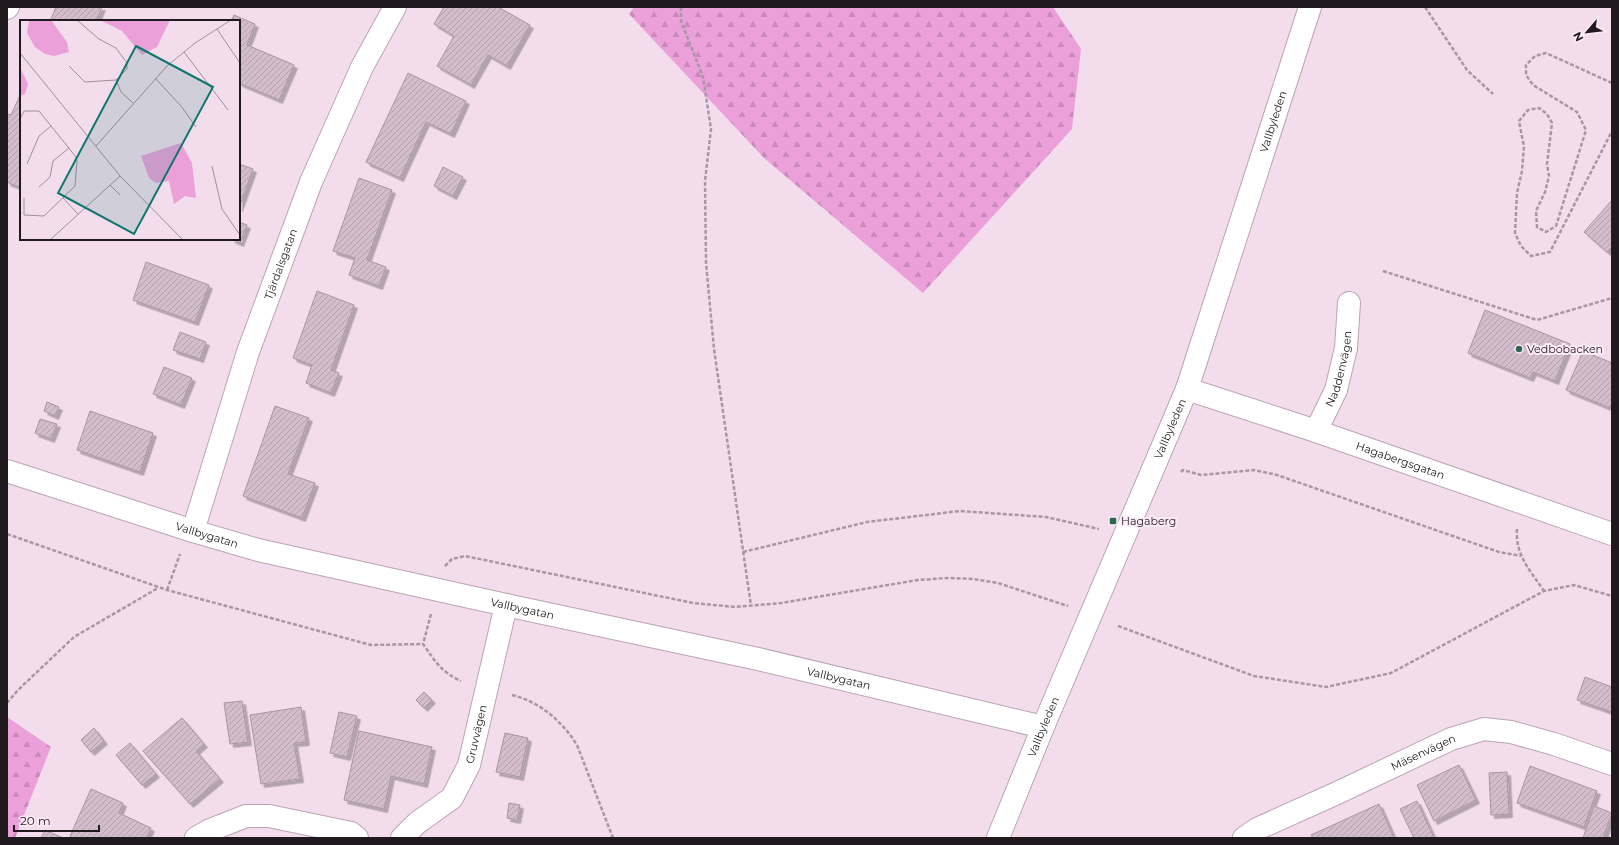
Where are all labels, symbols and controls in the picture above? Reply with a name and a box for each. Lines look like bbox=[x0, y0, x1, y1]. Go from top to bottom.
north arrow bbox=[1567, 12, 1607, 52]
inset map bbox=[20, 20, 240, 240]
text: N bbox=[1570, 29, 1586, 44]
street label: Vallbyleden bbox=[1257, 89, 1290, 154]
street label: Tjärdalsgatan bbox=[261, 227, 300, 301]
street label: Naddenvägen bbox=[1322, 330, 1354, 409]
place label: Vedbobacken bbox=[1527, 342, 1603, 356]
marker: Vedbobacken bbox=[1514, 344, 1524, 354]
street label: Vallbyleden bbox=[1151, 397, 1189, 461]
street label: Hagabergsgatan bbox=[1354, 438, 1447, 482]
place label: Hagaberg bbox=[1121, 514, 1176, 528]
marker: Hagaberg bbox=[1108, 516, 1118, 526]
street label: Vallbygatan bbox=[174, 519, 240, 551]
street label: Vallbygatan bbox=[489, 595, 556, 622]
street label: Vallbygatan bbox=[806, 664, 872, 693]
street label: Vallbyleden bbox=[1025, 695, 1062, 759]
street label: Gruvvägen bbox=[463, 703, 490, 765]
street label: Mäsenvägen bbox=[1389, 731, 1457, 774]
scale bar bbox=[14, 807, 99, 833]
text: 20 m bbox=[20, 813, 51, 828]

